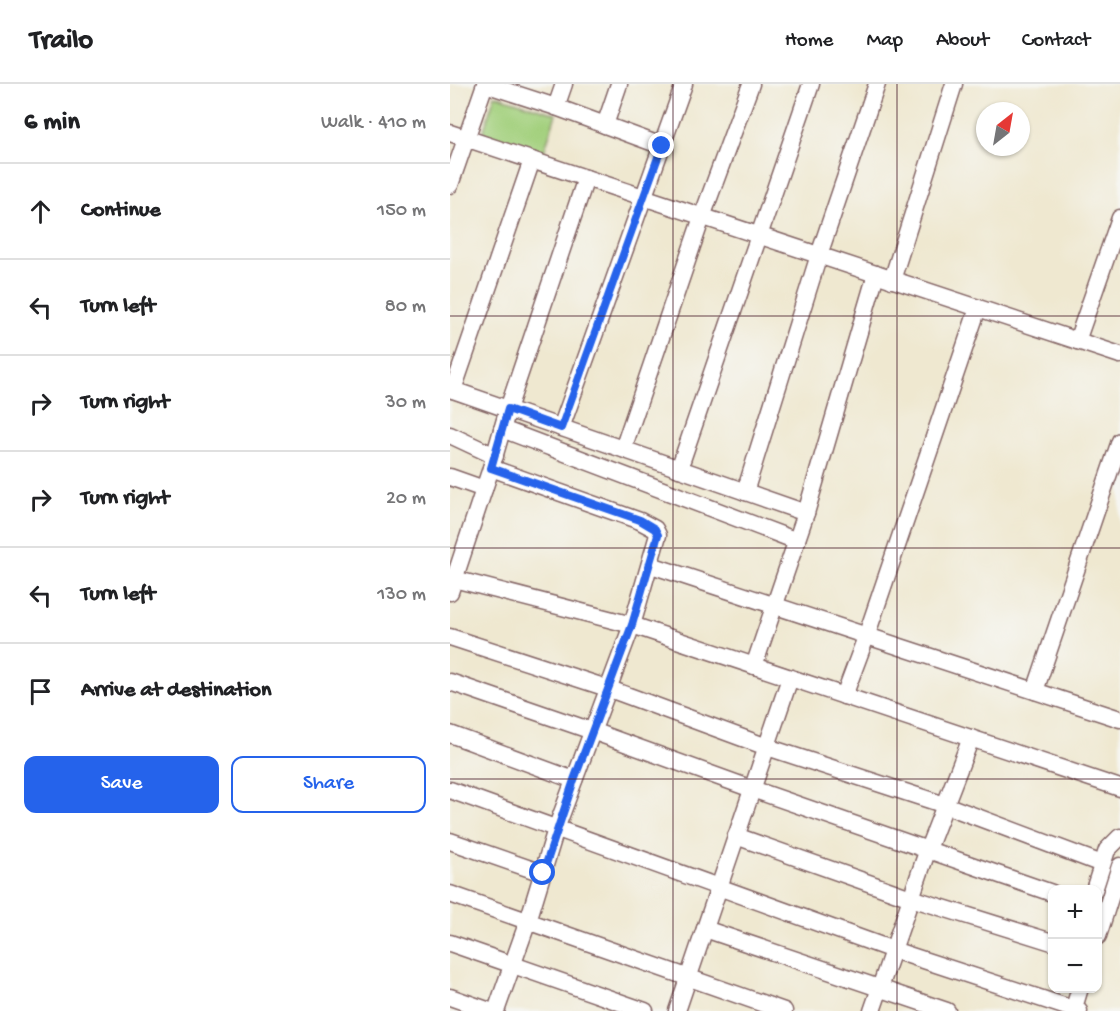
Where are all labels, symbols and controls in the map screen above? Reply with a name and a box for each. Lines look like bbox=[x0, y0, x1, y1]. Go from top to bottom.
text: Trailo bbox=[30, 25, 93, 58]
text: Home bbox=[785, 29, 833, 54]
text: Map bbox=[866, 29, 903, 54]
text: About bbox=[936, 29, 989, 54]
text: Contact bbox=[1022, 29, 1090, 54]
north arrow bbox=[976, 102, 1030, 156]
text: 6 min bbox=[24, 108, 80, 139]
text: Walk · 410 m bbox=[321, 112, 426, 135]
route end bbox=[648, 132, 674, 158]
icon: ahead bbox=[24, 195, 57, 228]
text: Continue bbox=[81, 198, 161, 224]
text: 150 m bbox=[377, 200, 426, 223]
icon: left bbox=[24, 291, 57, 324]
text: Turn left bbox=[81, 294, 155, 320]
text: 80 m bbox=[385, 296, 426, 319]
icon: right bbox=[24, 387, 57, 420]
text: Turn right bbox=[81, 390, 169, 416]
text: 30 m bbox=[385, 392, 426, 415]
icon: right bbox=[24, 483, 57, 516]
text: Turn right bbox=[81, 486, 169, 512]
text: 20 m bbox=[386, 488, 426, 511]
icon: left bbox=[24, 579, 57, 612]
text: Turn left bbox=[81, 582, 155, 608]
text: 130 m bbox=[377, 584, 426, 607]
icon: arrive bbox=[24, 675, 57, 708]
text: Arrive at destination bbox=[81, 678, 271, 704]
button: Save bbox=[24, 756, 219, 813]
button: Share bbox=[231, 756, 426, 813]
route start bbox=[529, 859, 555, 885]
map controls bbox=[1048, 885, 1102, 993]
button: + bbox=[1048, 885, 1102, 939]
button: − bbox=[1048, 939, 1102, 993]

